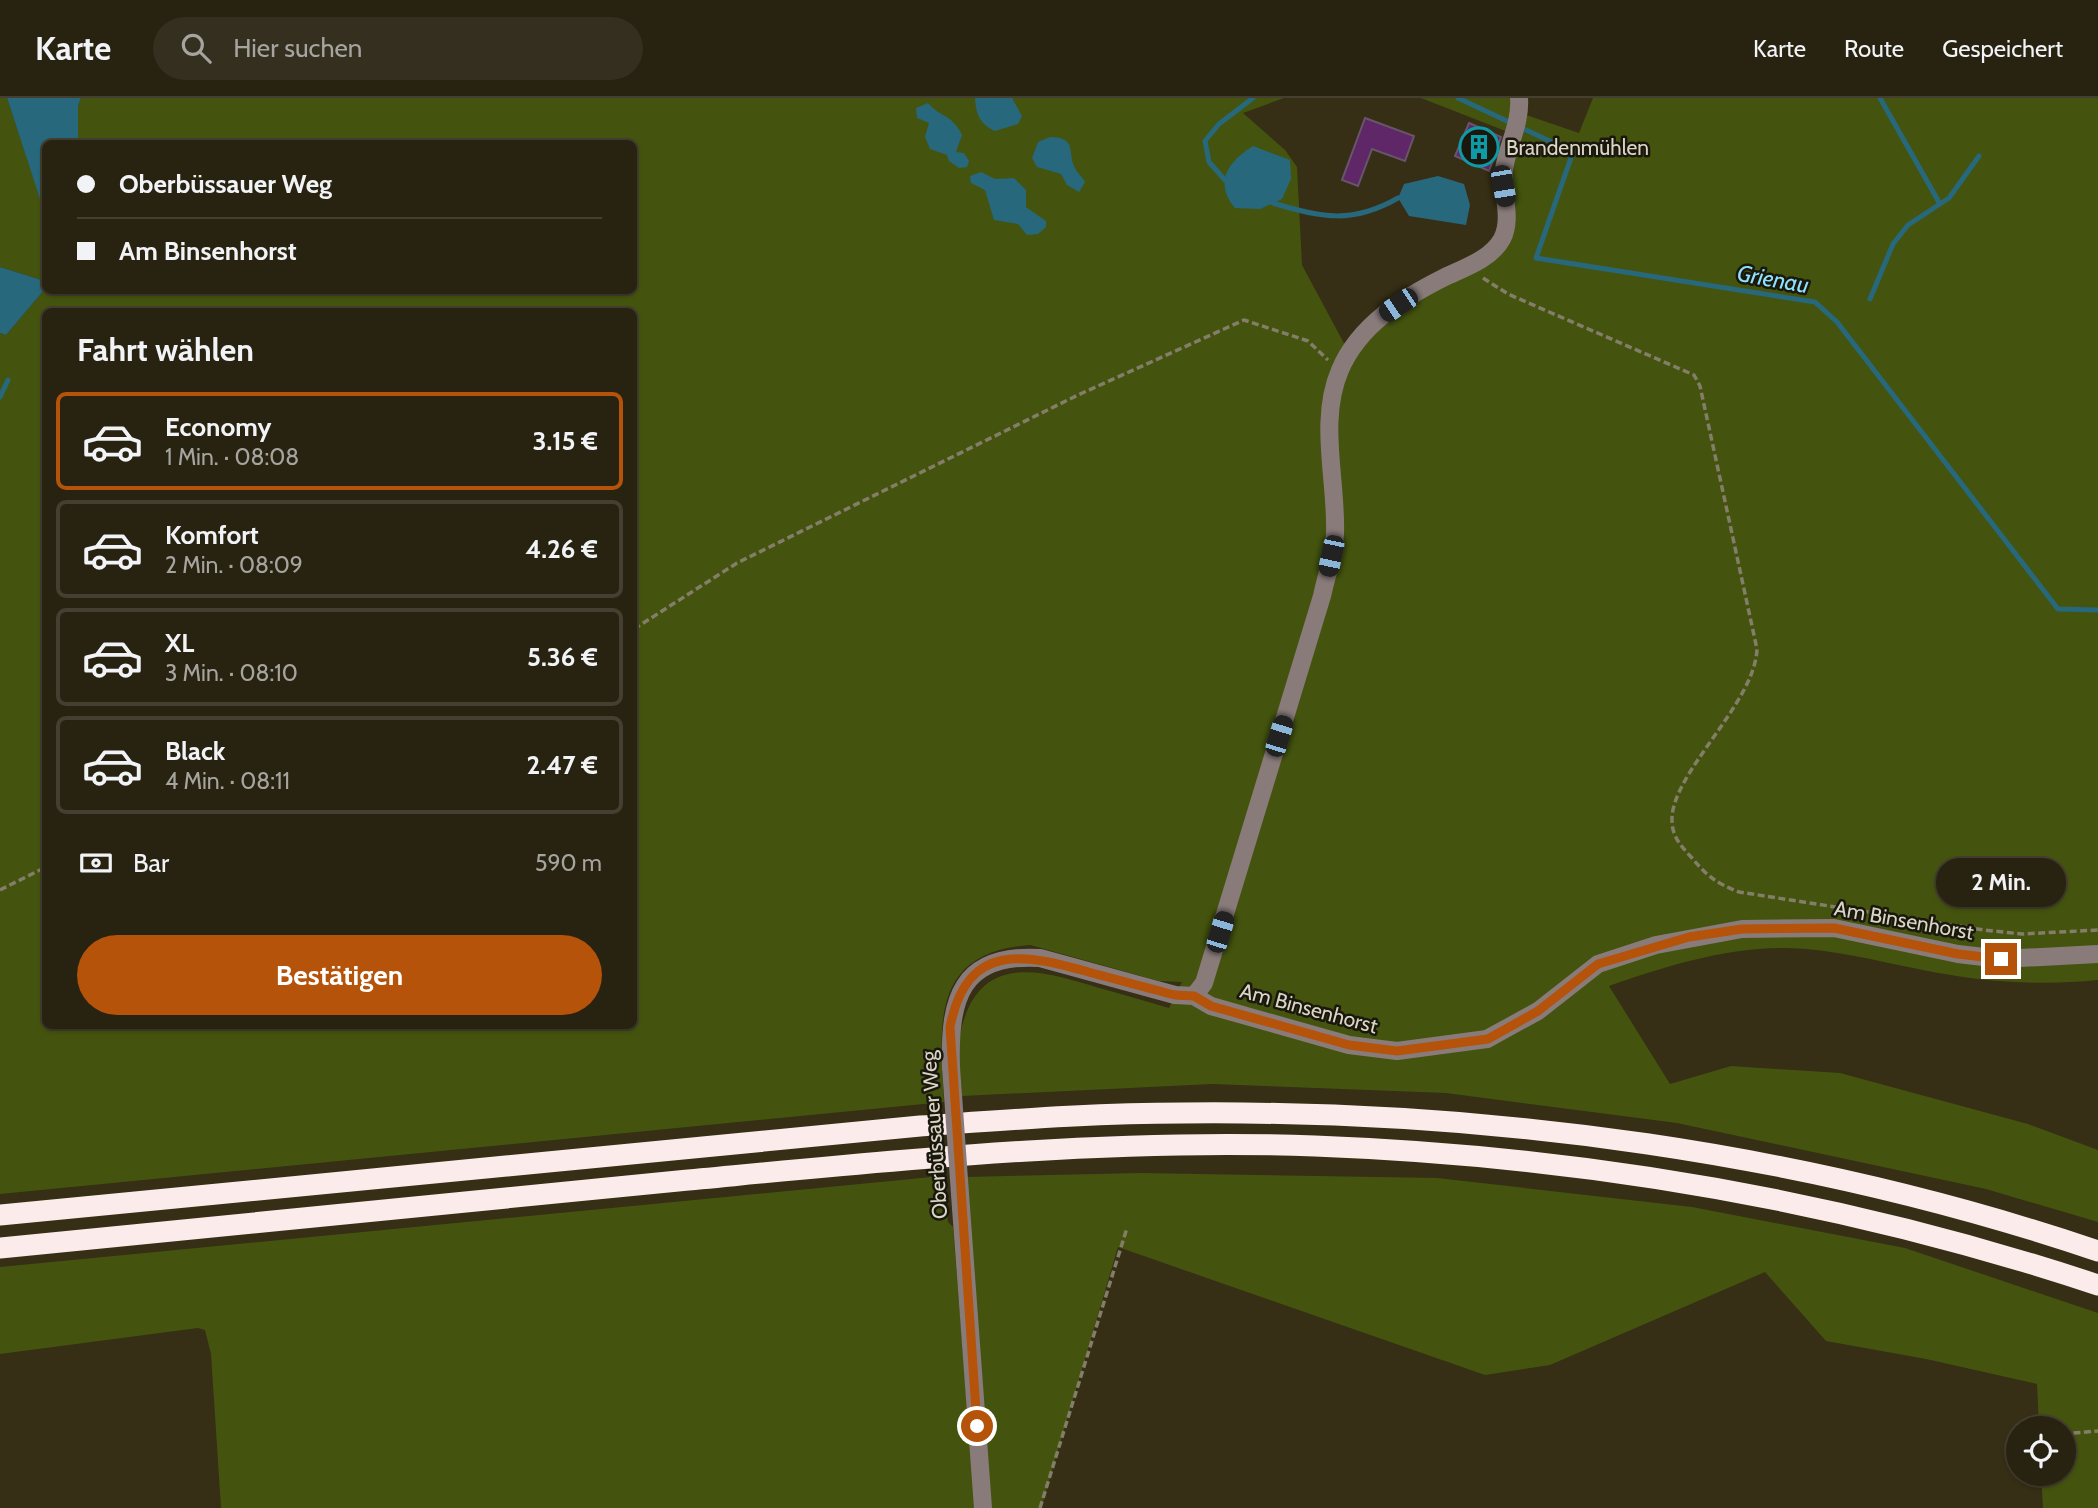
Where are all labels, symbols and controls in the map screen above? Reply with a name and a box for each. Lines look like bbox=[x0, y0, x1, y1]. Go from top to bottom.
search box bbox=[153, 17, 643, 80]
text: Karte bbox=[35, 28, 111, 68]
icon: search bbox=[177, 29, 215, 67]
text: Hier suchen bbox=[233, 32, 362, 64]
text: Karte bbox=[1753, 34, 1806, 63]
text: Route bbox=[1844, 34, 1904, 63]
text: Gespeichert bbox=[1942, 34, 2063, 63]
building icon: Brandenmühlen bbox=[1458, 126, 1500, 168]
place label: Brandenmühlen bbox=[1506, 135, 1649, 160]
car bbox=[1490, 163, 1517, 209]
text: Oberbüssauer Weg bbox=[119, 168, 332, 200]
text: Am Binsenhorst bbox=[119, 235, 297, 267]
water label: Grienau bbox=[1735, 259, 1811, 299]
car bbox=[1375, 285, 1422, 325]
text: Fahrt wählen bbox=[77, 330, 254, 369]
icon: car bbox=[81, 410, 144, 473]
text: Economy bbox=[165, 411, 271, 443]
text: 3.15 € bbox=[533, 425, 598, 457]
text: 1 Min. · 08:08 bbox=[165, 443, 299, 471]
icon: car bbox=[81, 518, 144, 581]
text: Komfort bbox=[165, 519, 259, 551]
text: 4.26 € bbox=[525, 533, 598, 565]
car bbox=[1317, 533, 1346, 579]
text: 2 Min. · 08:09 bbox=[165, 551, 303, 579]
icon: car bbox=[81, 626, 144, 689]
text: XL bbox=[165, 627, 194, 659]
text: 5.36 € bbox=[527, 641, 598, 673]
text: 3 Min. · 08:10 bbox=[165, 659, 298, 687]
car bbox=[1263, 713, 1296, 759]
icon: car bbox=[81, 734, 144, 797]
text: Black bbox=[165, 735, 225, 767]
text: 2.47 € bbox=[527, 749, 598, 781]
text: 4 Min. · 08:11 bbox=[165, 767, 290, 795]
icon: cash bbox=[77, 844, 115, 882]
text: Bar bbox=[133, 847, 169, 879]
text: 590 m bbox=[535, 849, 602, 877]
callout: 2 Min. bbox=[1936, 858, 2066, 906]
text: 2 Min. bbox=[1971, 868, 2031, 896]
street label: Am Binsenhorst bbox=[1832, 895, 1976, 945]
car bbox=[1204, 909, 1237, 955]
button: Bestätigen bbox=[77, 935, 602, 1015]
route end bbox=[1985, 943, 2017, 975]
street label: Am Binsenhorst bbox=[1238, 978, 1380, 1038]
street label: Oberbüssauer Weg bbox=[916, 1050, 952, 1220]
route start bbox=[961, 1410, 993, 1442]
map controls bbox=[2006, 1416, 2076, 1486]
button: locate bbox=[2006, 1416, 2076, 1486]

